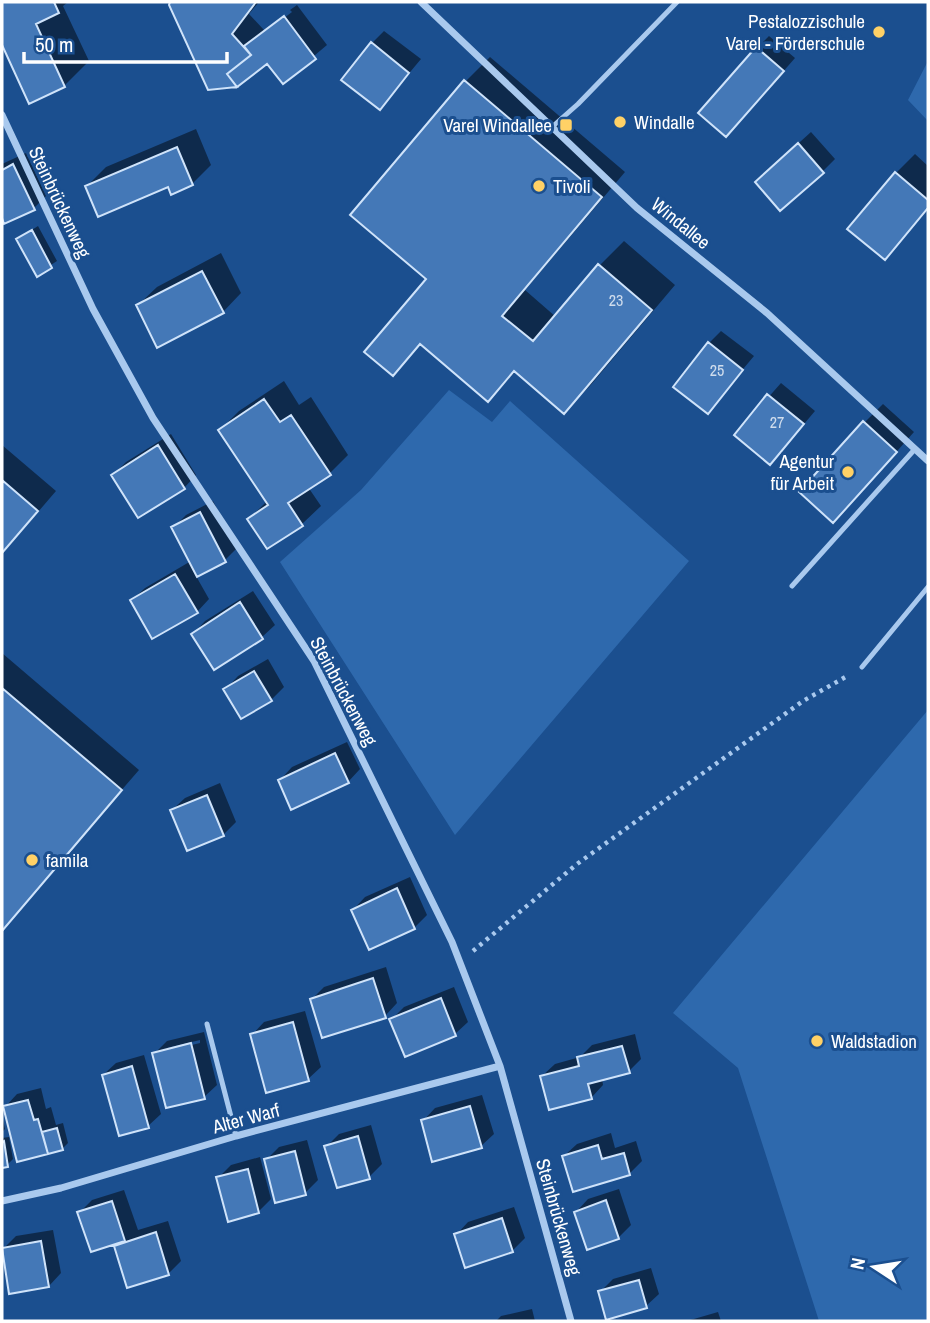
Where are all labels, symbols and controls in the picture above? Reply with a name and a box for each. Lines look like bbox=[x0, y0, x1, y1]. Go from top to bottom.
place label: Pestalozzischule Varel - Förderschule bbox=[726, 8, 865, 56]
scale bar bbox=[24, 21, 228, 65]
marker: Pestalozzischule Varel - Förderschule bbox=[871, 24, 887, 40]
text: 50 m bbox=[35, 30, 73, 59]
place label: Windalle bbox=[634, 109, 695, 135]
place label: Varel Windallee bbox=[443, 112, 552, 138]
marker: Windalle bbox=[612, 114, 628, 130]
marker: Varel Windallee bbox=[558, 117, 574, 133]
street label: Steinbrückenweg bbox=[23, 142, 97, 262]
place label: Tivoli bbox=[553, 173, 591, 199]
marker: Tivoli bbox=[531, 178, 547, 194]
street label: Windallee bbox=[646, 191, 716, 255]
house number: 23 bbox=[609, 289, 623, 311]
house number: 25 bbox=[710, 359, 724, 381]
house number: 27 bbox=[770, 411, 784, 433]
place label: Agentur für Arbeit bbox=[771, 448, 835, 496]
marker: Agentur für Arbeit bbox=[840, 464, 856, 480]
street label: Steinbrückenweg bbox=[304, 632, 384, 751]
place label: famila bbox=[46, 847, 89, 873]
marker: famila bbox=[24, 852, 40, 868]
place label: Waldstadion bbox=[831, 1028, 917, 1054]
marker: Waldstadion bbox=[809, 1033, 825, 1049]
street label: Alter Warf bbox=[208, 1096, 283, 1140]
street label: Steinbrückenweg bbox=[530, 1156, 588, 1279]
north arrow bbox=[839, 1232, 909, 1302]
text: N bbox=[843, 1255, 871, 1272]

